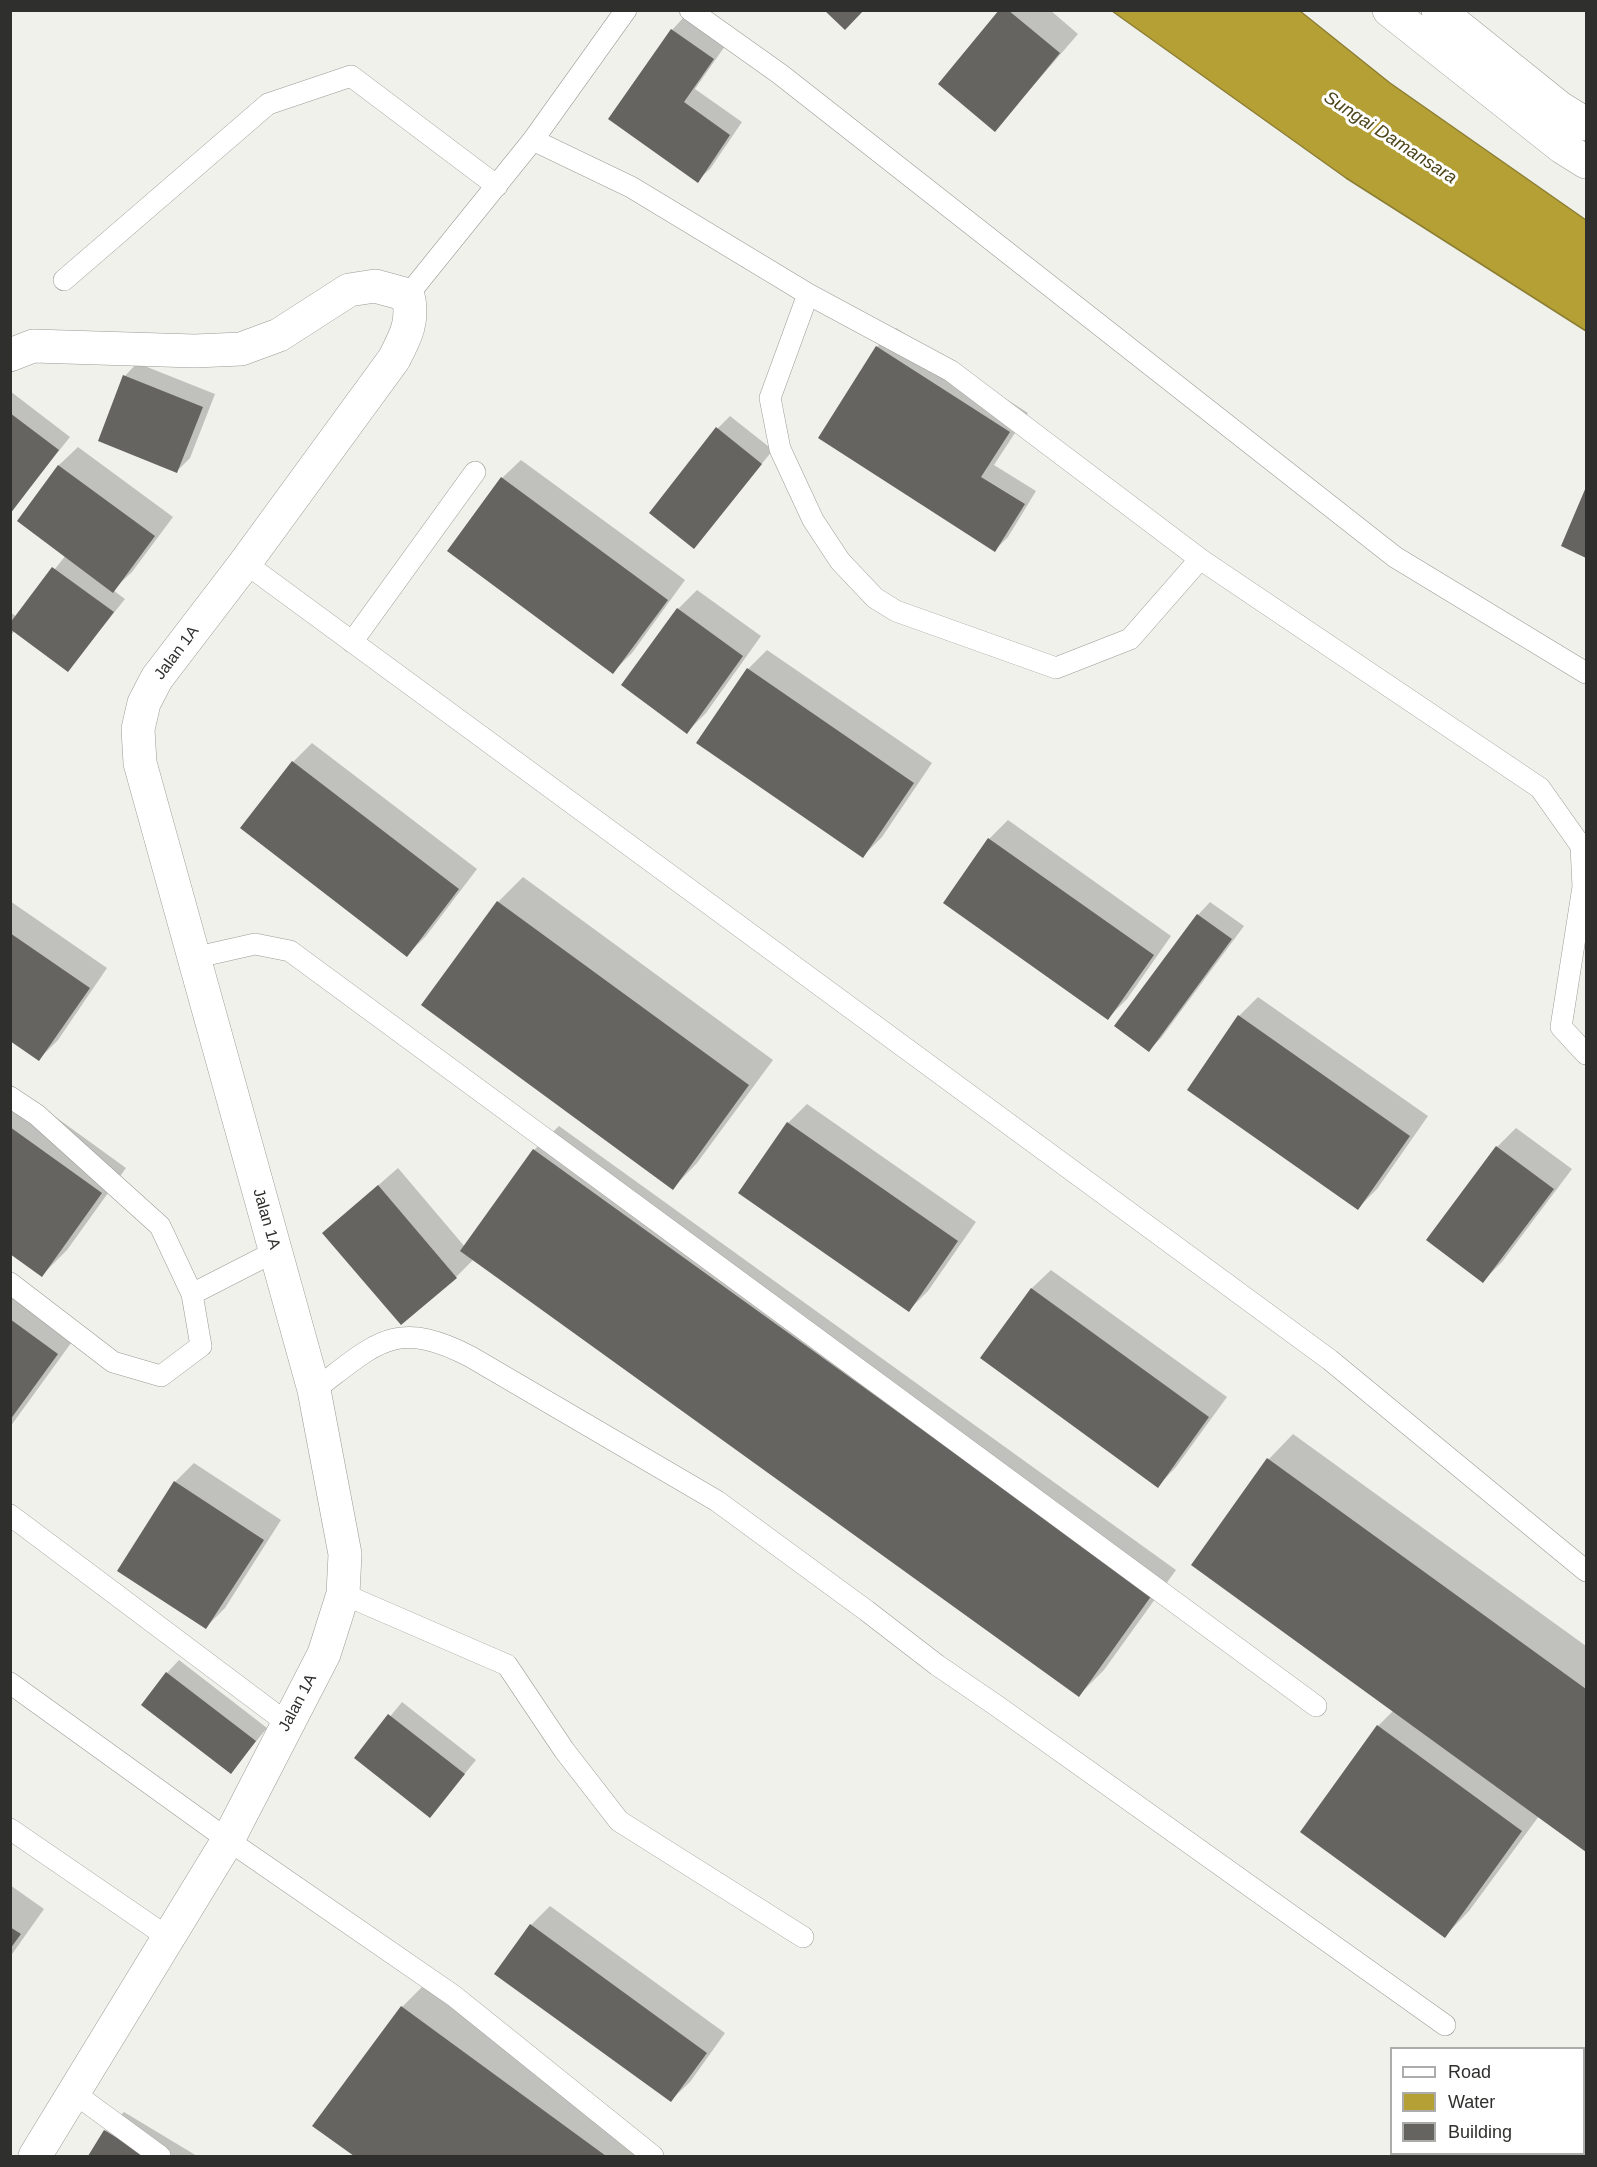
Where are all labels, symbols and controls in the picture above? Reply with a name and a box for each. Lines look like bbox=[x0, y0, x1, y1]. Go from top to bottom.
water label: Sungai Damansara bbox=[1320, 87, 1460, 189]
street label: Jalan 1A bbox=[151, 622, 203, 684]
street label: Jalan 1A bbox=[248, 1186, 284, 1252]
street label: Jalan 1A bbox=[275, 1671, 321, 1735]
legend bbox=[1390, 2047, 1585, 2155]
text: Road bbox=[1448, 2062, 1491, 2082]
text: Water bbox=[1448, 2092, 1495, 2112]
text: Building bbox=[1448, 2122, 1512, 2142]

